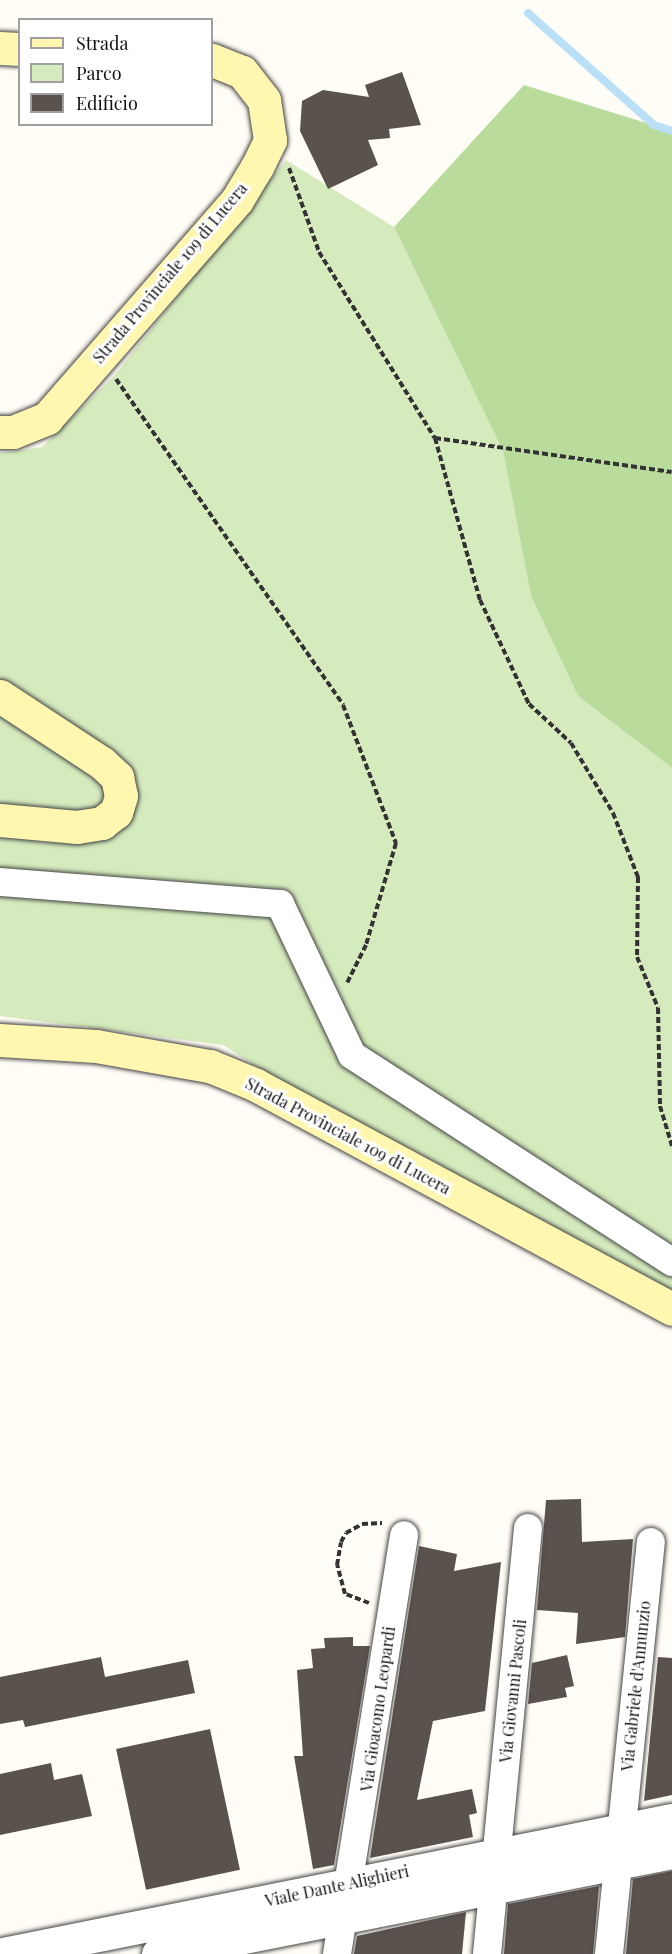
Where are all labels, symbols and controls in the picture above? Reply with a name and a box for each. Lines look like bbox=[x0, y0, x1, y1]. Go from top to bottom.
legend bbox=[18, 18, 213, 126]
text: Strada bbox=[76, 31, 129, 55]
text: Parco bbox=[76, 61, 122, 85]
text: Edificio bbox=[76, 91, 138, 115]
street label: Strada Provinciale 109 di Lucera bbox=[89, 179, 251, 367]
street label: Strada Provinciale 109 di Lucera bbox=[242, 1074, 454, 1198]
street label: Via Gabriele d'Annunzio bbox=[617, 1600, 655, 1772]
street label: Via Giovanni Pascoli bbox=[496, 1618, 530, 1764]
street label: Via Gioacomo Leopardi bbox=[357, 1625, 399, 1793]
street label: Viale Dante Alighieri bbox=[263, 1861, 411, 1911]

